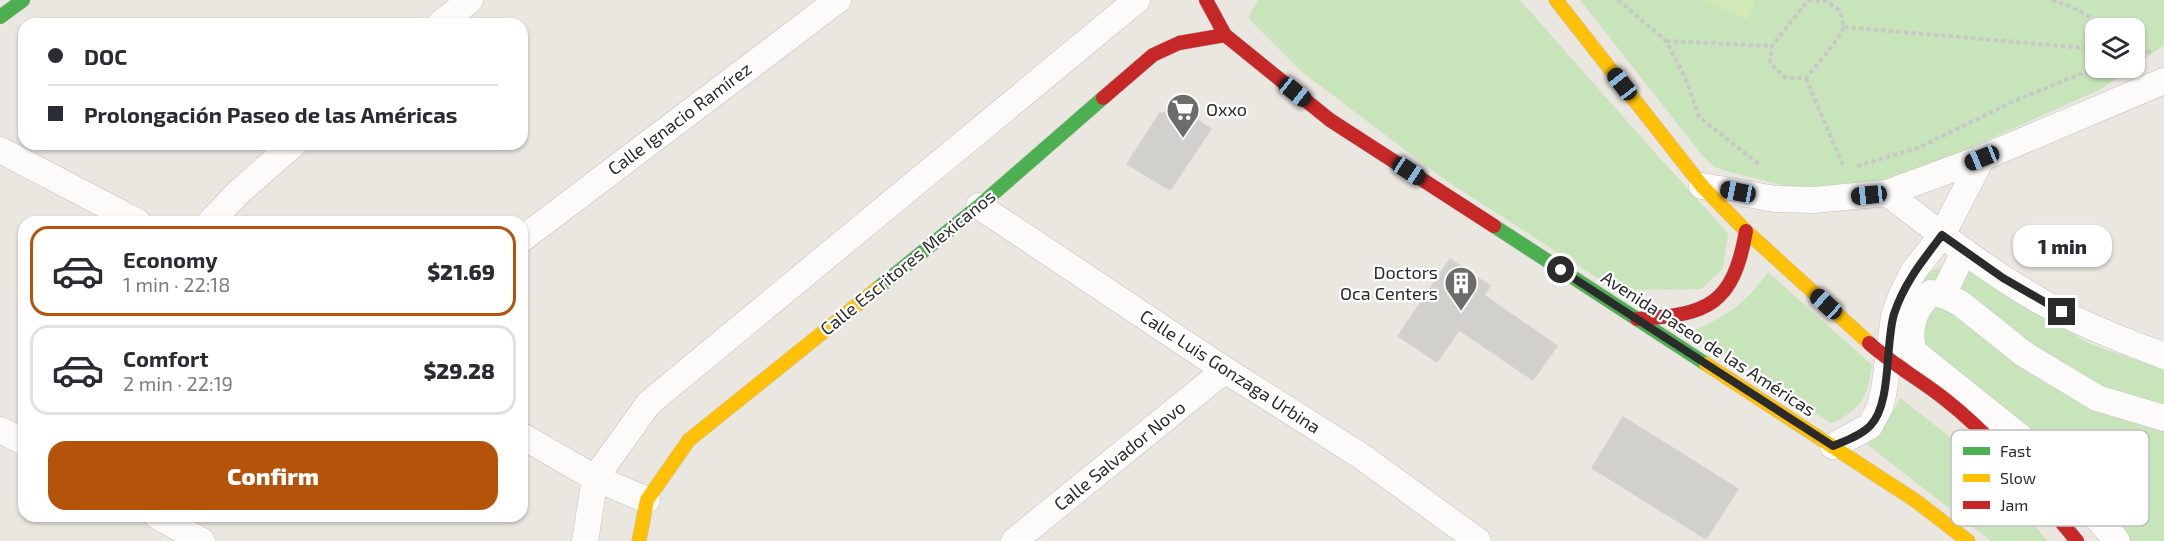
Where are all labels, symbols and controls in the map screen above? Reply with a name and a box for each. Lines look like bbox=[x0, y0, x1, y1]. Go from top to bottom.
map controls bbox=[2085, 18, 2145, 78]
button: layers bbox=[2085, 18, 2145, 78]
text: DOC bbox=[84, 43, 127, 69]
street label: Calle Ignacio Ramírez bbox=[603, 57, 756, 179]
car bbox=[1604, 64, 1640, 104]
car bbox=[1275, 74, 1315, 110]
supermarket icon: Oxxo bbox=[1165, 92, 1201, 139]
place label: Oxxo bbox=[1206, 98, 1247, 120]
text: Prolongación Paseo de las Américas bbox=[84, 101, 458, 127]
car bbox=[1962, 143, 2002, 173]
car bbox=[1389, 154, 1429, 188]
car bbox=[1719, 180, 1757, 204]
car bbox=[1850, 184, 1888, 206]
street label: Calle Escritores Mexicanos bbox=[815, 185, 999, 340]
callout: 1 min bbox=[2012, 225, 2112, 267]
text: 1 min bbox=[2038, 234, 2087, 258]
icon: car bbox=[51, 244, 105, 298]
text: Economy bbox=[123, 246, 218, 272]
route start bbox=[1547, 256, 1574, 283]
text: $21.69 bbox=[427, 258, 495, 284]
place label: Doctors Oca Centers bbox=[1340, 261, 1438, 304]
building icon: Doctors Oca Centers bbox=[1443, 265, 1479, 312]
street label: Avenida Paseo de las Américas bbox=[1597, 266, 1820, 421]
text: 1 min · 22:18 bbox=[123, 272, 230, 296]
car bbox=[1807, 285, 1845, 323]
route end bbox=[2048, 298, 2075, 325]
street label: Calle Luis Gonzaga Urbina bbox=[1136, 305, 1325, 438]
icon: car bbox=[51, 343, 105, 397]
text: Comfort bbox=[123, 345, 208, 371]
text: $29.28 bbox=[423, 357, 495, 383]
text: 2 min · 22:19 bbox=[123, 371, 233, 395]
street label: Calle Salvador Novo bbox=[1049, 395, 1189, 515]
legend bbox=[1951, 430, 2149, 526]
button: Confirm bbox=[48, 441, 498, 510]
text: Fast bbox=[2000, 441, 2031, 460]
text: Slow bbox=[2000, 468, 2036, 487]
text: Jam bbox=[2000, 495, 2028, 514]

